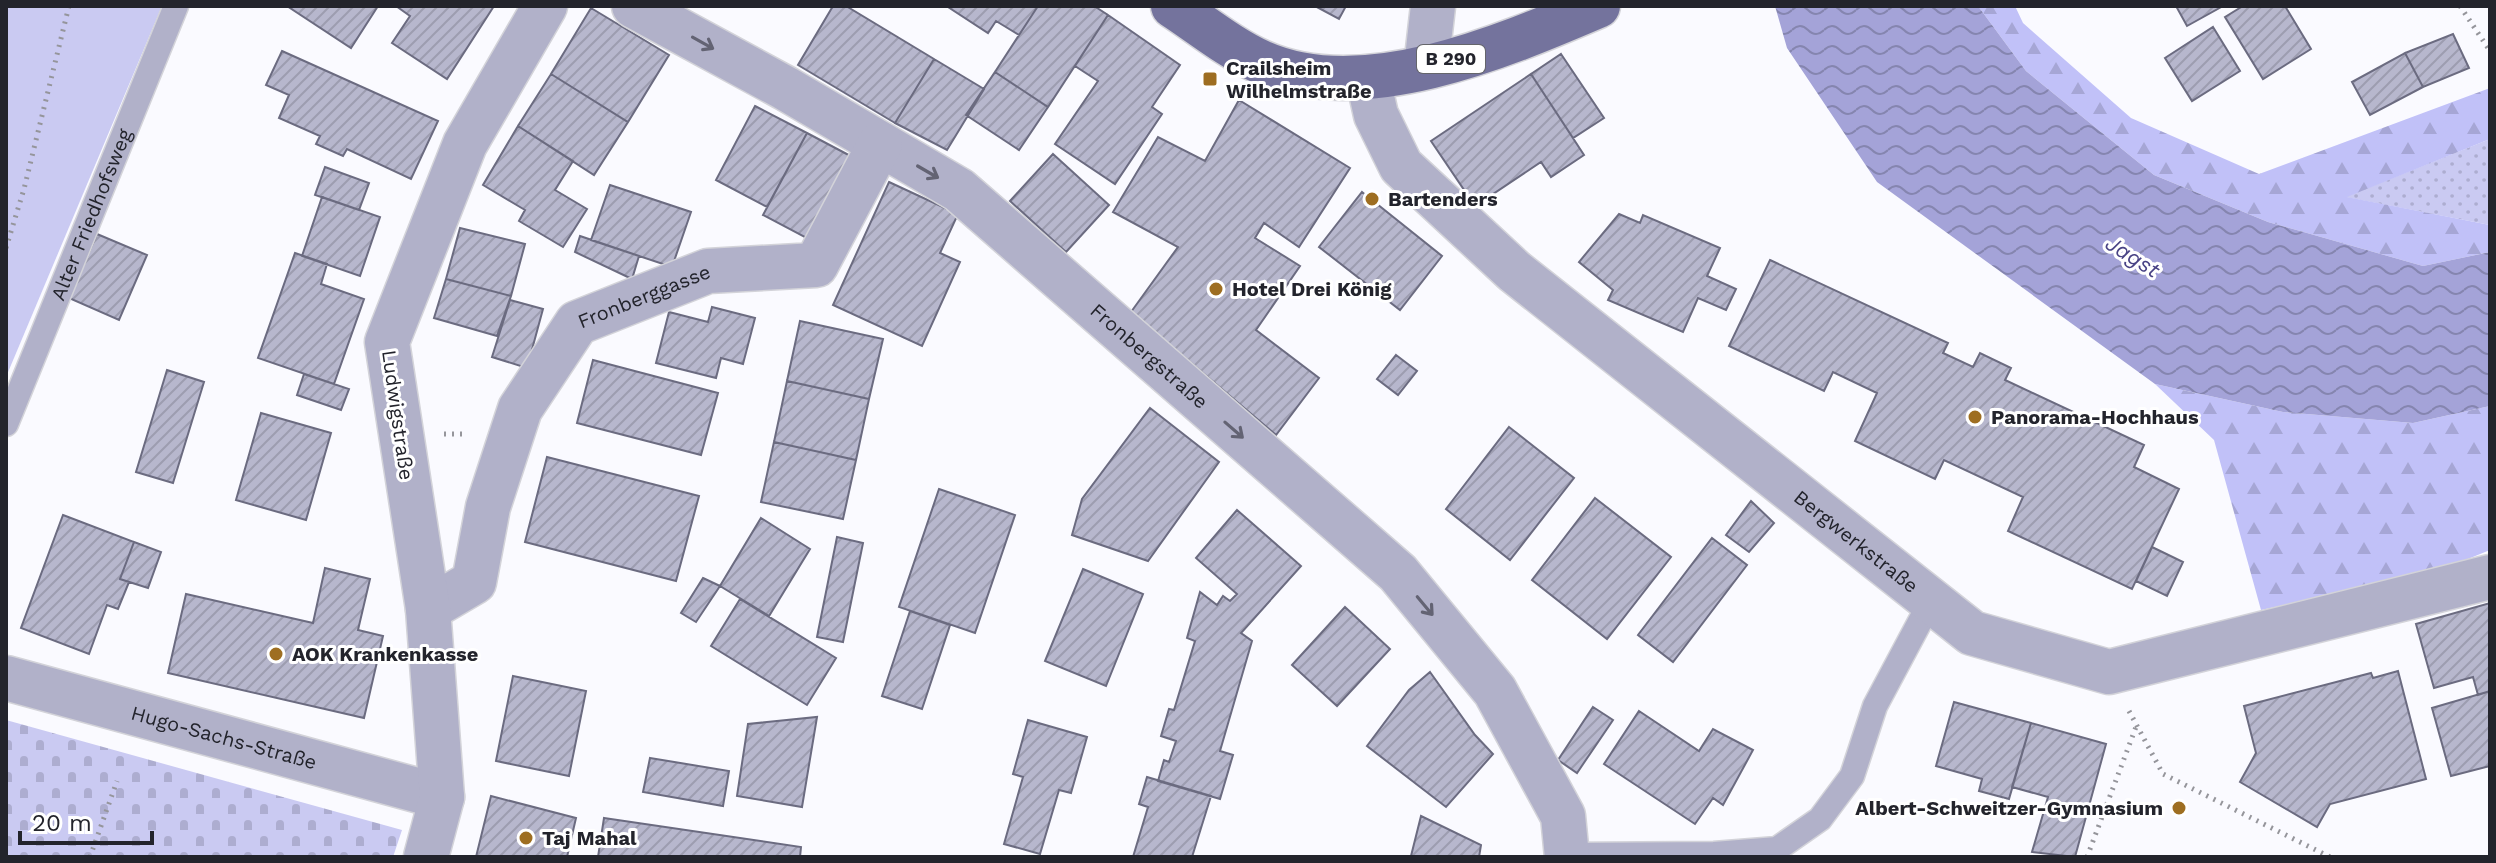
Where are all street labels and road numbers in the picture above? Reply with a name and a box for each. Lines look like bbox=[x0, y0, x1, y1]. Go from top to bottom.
road number: B 290 bbox=[1417, 45, 1485, 73]
street label: Alter Friedhofsweg bbox=[46, 125, 137, 304]
street label: Fronberggasse bbox=[574, 259, 714, 333]
street label: Fronbergstraße bbox=[1086, 298, 1213, 414]
street label: Ludwigstraße bbox=[377, 348, 419, 482]
street label: Bergwerkstraße bbox=[1789, 485, 1923, 598]
street label: Hugo-Sachs-Straße bbox=[129, 701, 320, 774]

